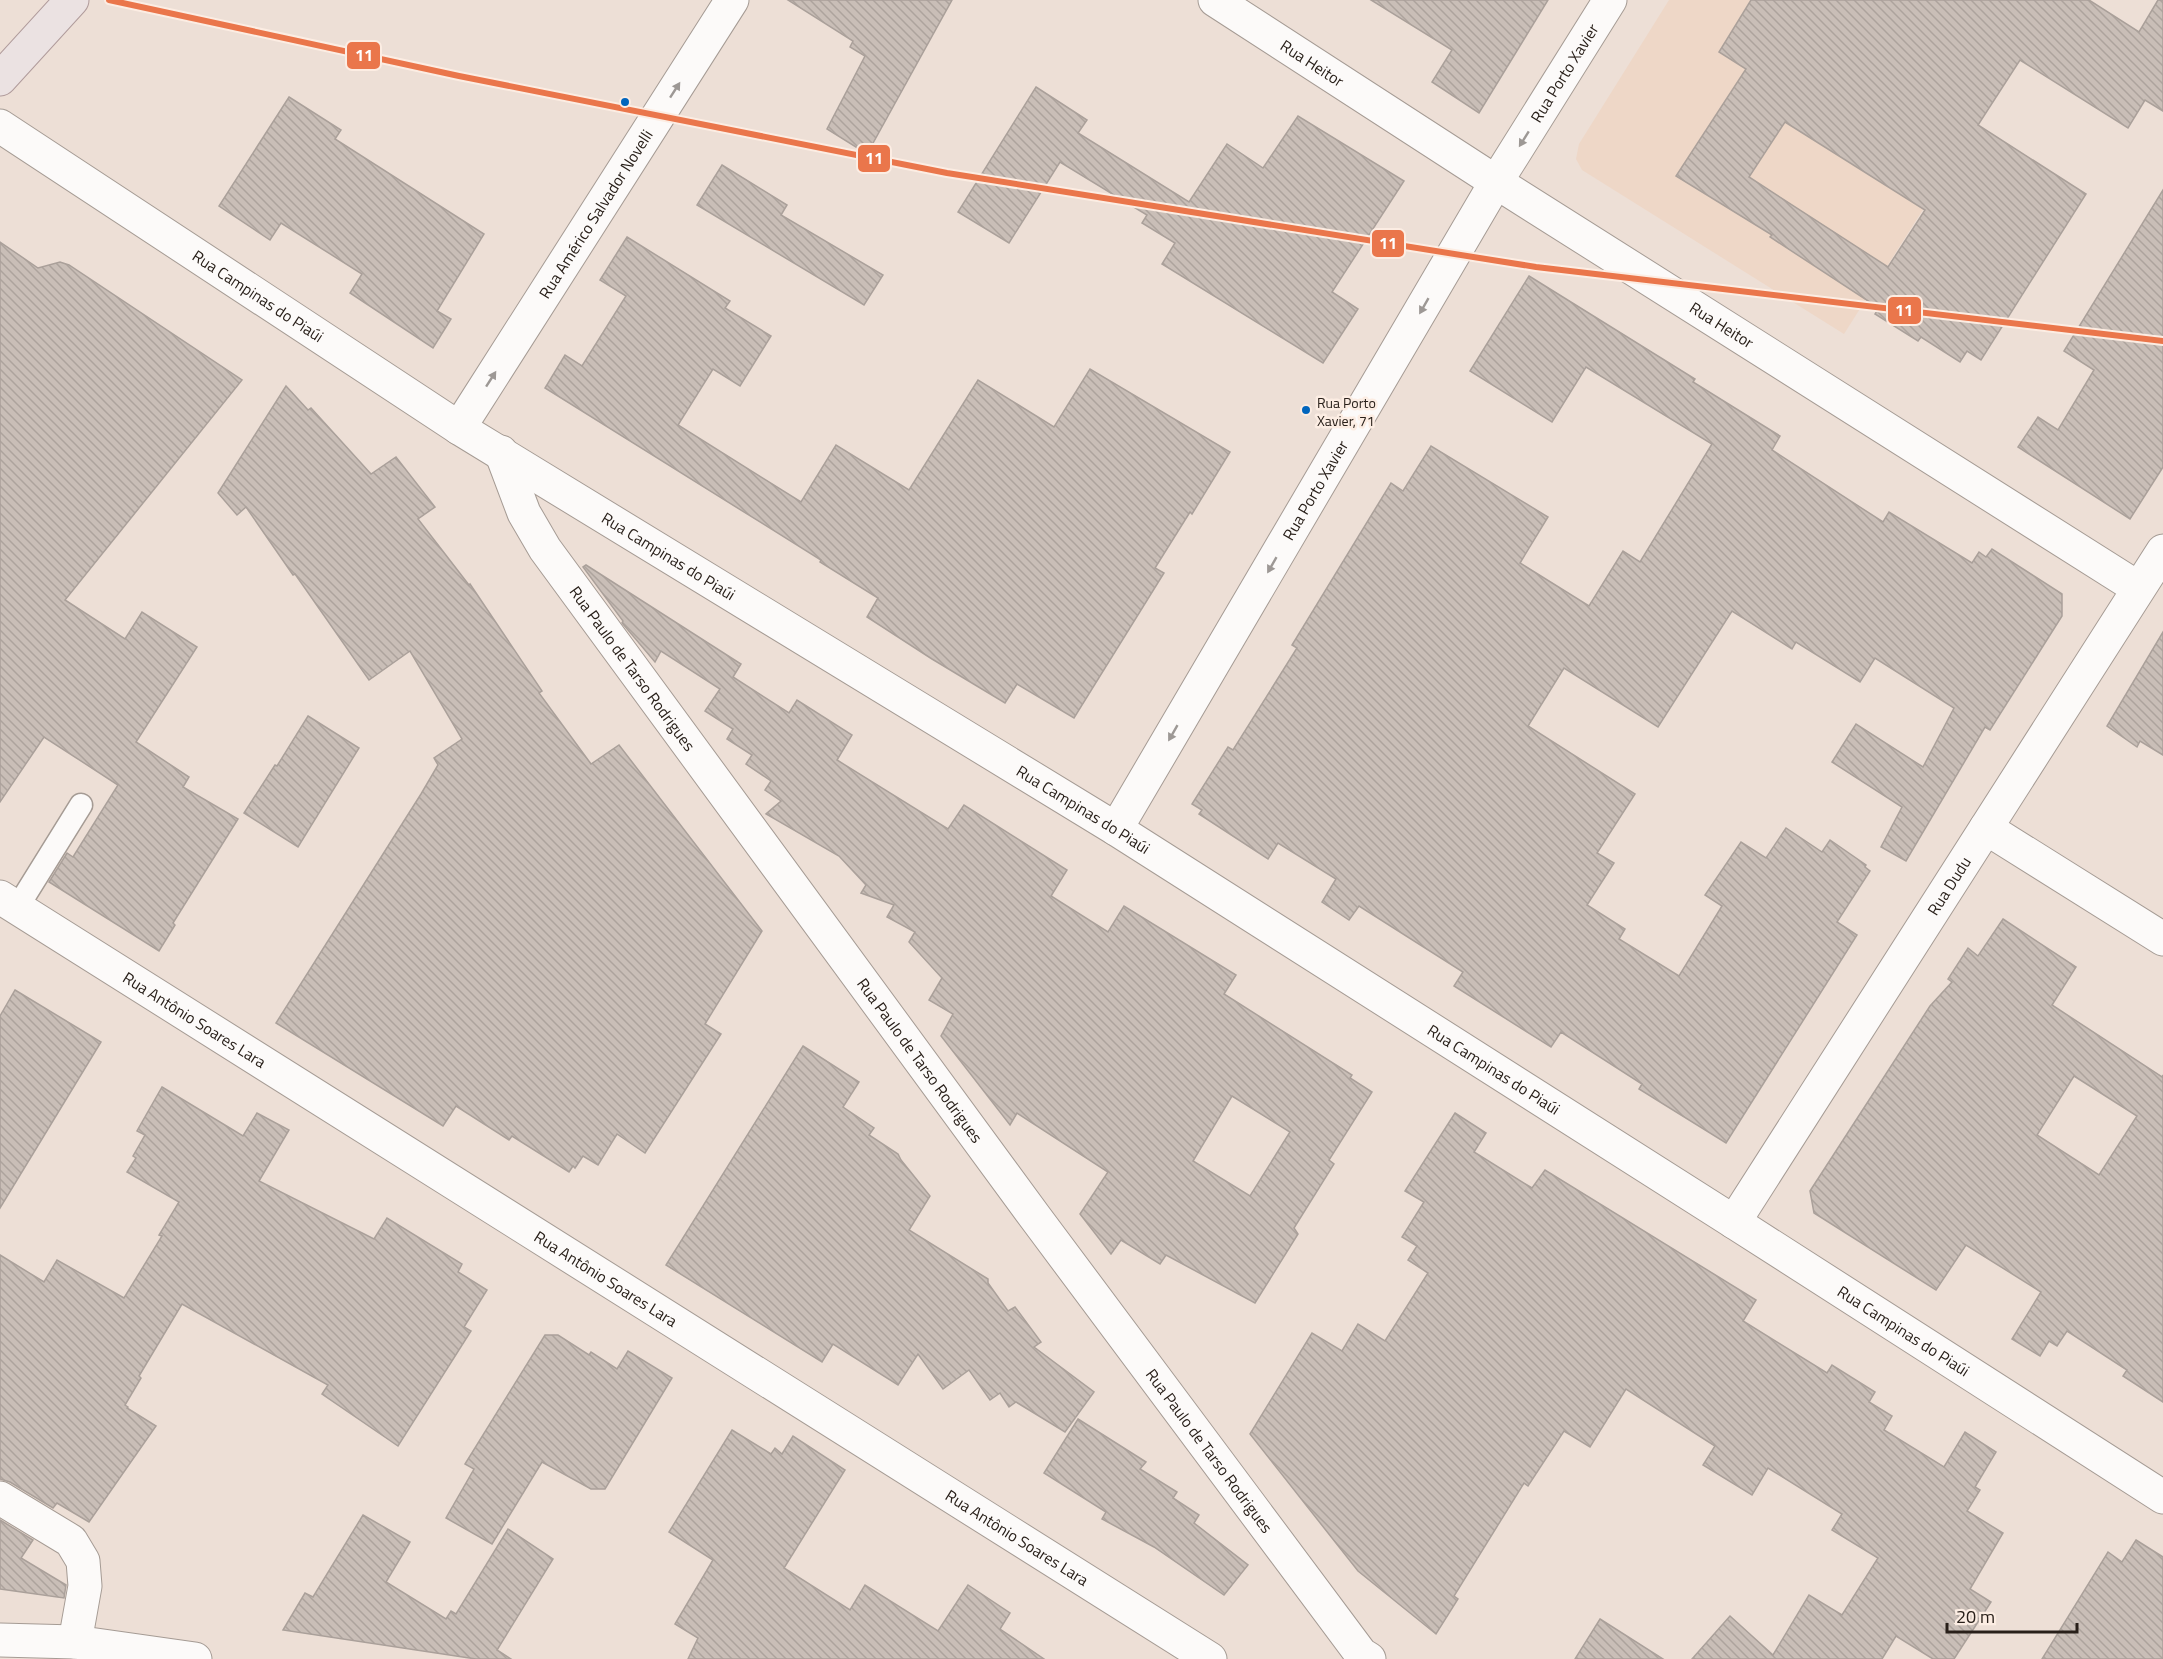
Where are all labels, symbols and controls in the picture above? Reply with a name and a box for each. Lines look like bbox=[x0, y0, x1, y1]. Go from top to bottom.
street label: Rua Porto Xavier bbox=[1524, 18, 1605, 127]
street label: Rua Heitor bbox=[1276, 33, 1349, 93]
line badge: 11 bbox=[346, 41, 381, 70]
text: 11 bbox=[355, 43, 373, 67]
one-way arrow bbox=[669, 82, 680, 98]
unlabelled marker bbox=[619, 96, 631, 108]
street label: Rua Américo Salvador Novelli bbox=[533, 125, 659, 303]
one-way arrow bbox=[1518, 131, 1529, 147]
line badge: 11 bbox=[857, 144, 891, 173]
text: 11 bbox=[865, 146, 883, 170]
line badge: 11 bbox=[1371, 229, 1405, 258]
text: 11 bbox=[1379, 231, 1397, 255]
street label: Rua Campinas do Piaúi bbox=[188, 244, 329, 348]
street label: Rua Heitor bbox=[1685, 295, 1759, 354]
line badge: 11 bbox=[1887, 296, 1922, 325]
one-way arrow bbox=[1418, 298, 1429, 314]
text: 11 bbox=[1895, 298, 1913, 322]
one-way arrow bbox=[485, 370, 496, 387]
place label: Rua Porto Xavier, 71 bbox=[1317, 392, 1376, 431]
marker: Rua Porto Xavier, 71 bbox=[1300, 404, 1312, 416]
street label: Rua Porto Xavier bbox=[1276, 435, 1354, 545]
street label: Rua Campinas do Piaúi bbox=[597, 506, 740, 606]
one-way arrow bbox=[1266, 557, 1277, 573]
street label: Rua Paulo de Tarso Rodrigues bbox=[564, 581, 701, 756]
one-way arrow bbox=[1168, 725, 1178, 742]
street label: Rua Campinas do Piaúi bbox=[1012, 759, 1155, 860]
street label: Rua Dudu bbox=[1921, 852, 1977, 920]
street label: Rua Antônio Soares Lara bbox=[118, 965, 271, 1074]
street label: Rua Paulo de Tarso Rodrigues bbox=[851, 973, 989, 1148]
street label: Rua Campinas do Piaúi bbox=[1423, 1018, 1565, 1121]
street label: Rua Antônio Soares Lara bbox=[530, 1224, 682, 1333]
street label: Rua Campinas do Piaúi bbox=[1833, 1279, 1975, 1382]
street label: Rua Paulo de Tarso Rodrigues bbox=[1140, 1364, 1279, 1538]
street label: Rua Antônio Soares Lara bbox=[941, 1483, 1093, 1592]
scale bar bbox=[1947, 1596, 2078, 1634]
text: 20 m bbox=[1956, 1603, 1995, 1630]

